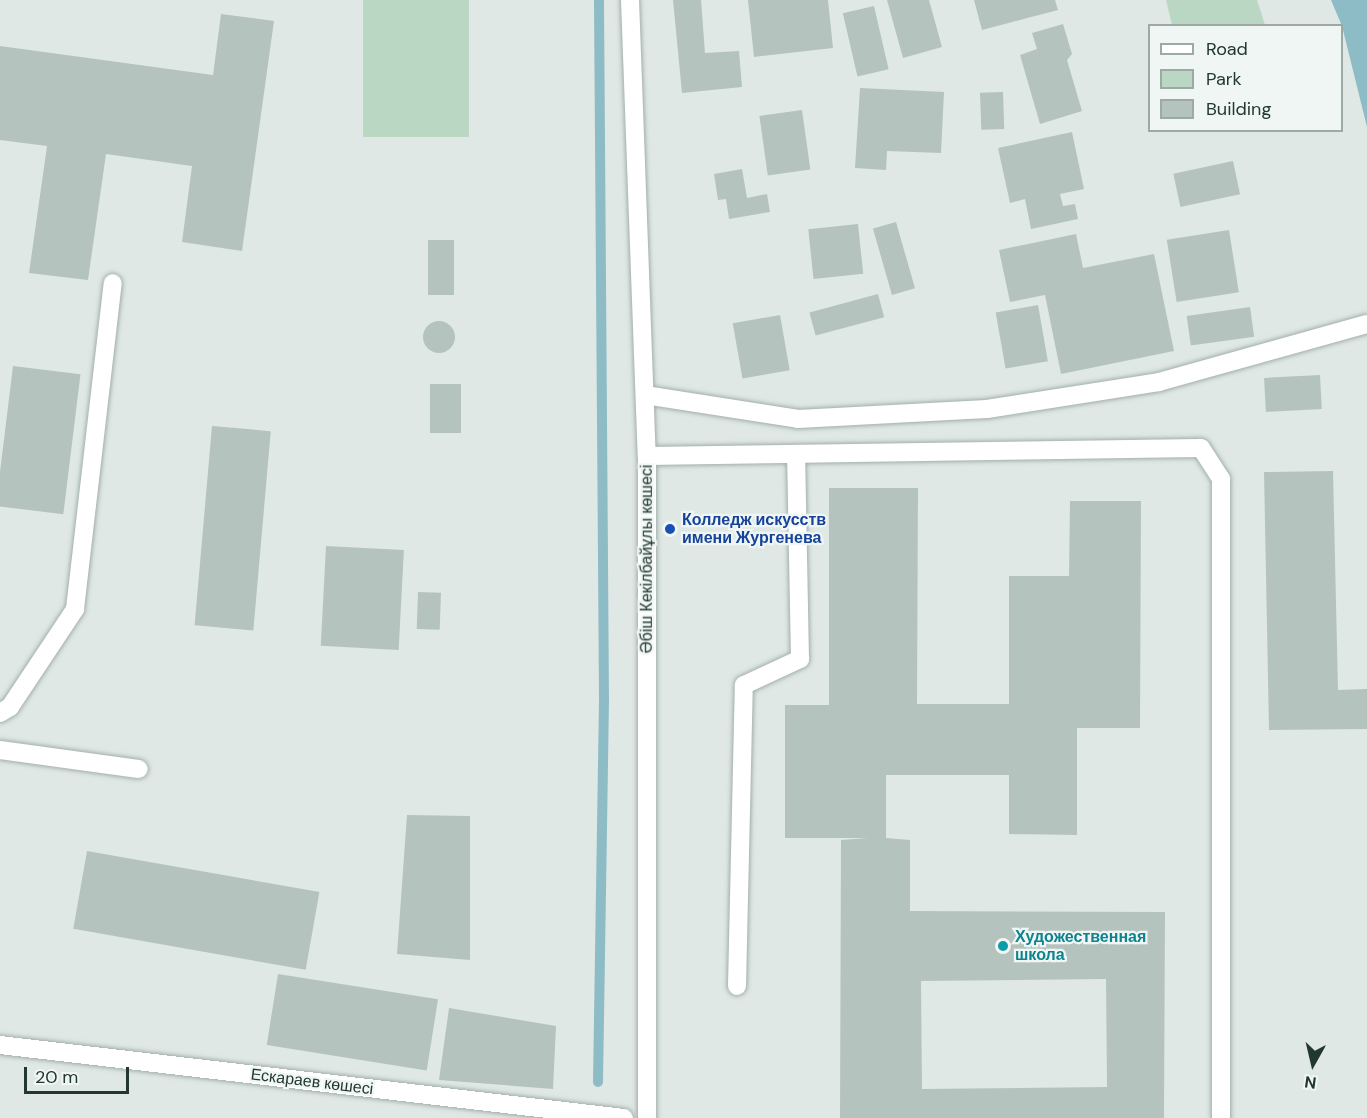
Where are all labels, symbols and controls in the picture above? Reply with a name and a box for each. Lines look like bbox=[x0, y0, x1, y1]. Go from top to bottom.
legend bbox=[1148, 24, 1343, 132]
text: Road bbox=[1206, 37, 1248, 61]
text: Park bbox=[1206, 67, 1242, 91]
text: Building bbox=[1206, 97, 1271, 121]
street label: Әбіш Кекілбайұлы көшесі bbox=[637, 465, 657, 653]
place label: Колледж искусств имени Жургенева bbox=[682, 510, 826, 548]
marker: Колледж искусств имени Жургенева bbox=[663, 522, 677, 536]
place label: Художественная школа bbox=[1015, 927, 1146, 965]
marker: Художественная школа bbox=[996, 939, 1010, 953]
north arrow bbox=[1283, 1034, 1343, 1094]
scale bar bbox=[27, 1055, 132, 1093]
text: 20 m bbox=[35, 1065, 78, 1089]
street label: Ескараев көшесі bbox=[250, 1065, 374, 1099]
text: N bbox=[1303, 1071, 1318, 1094]

